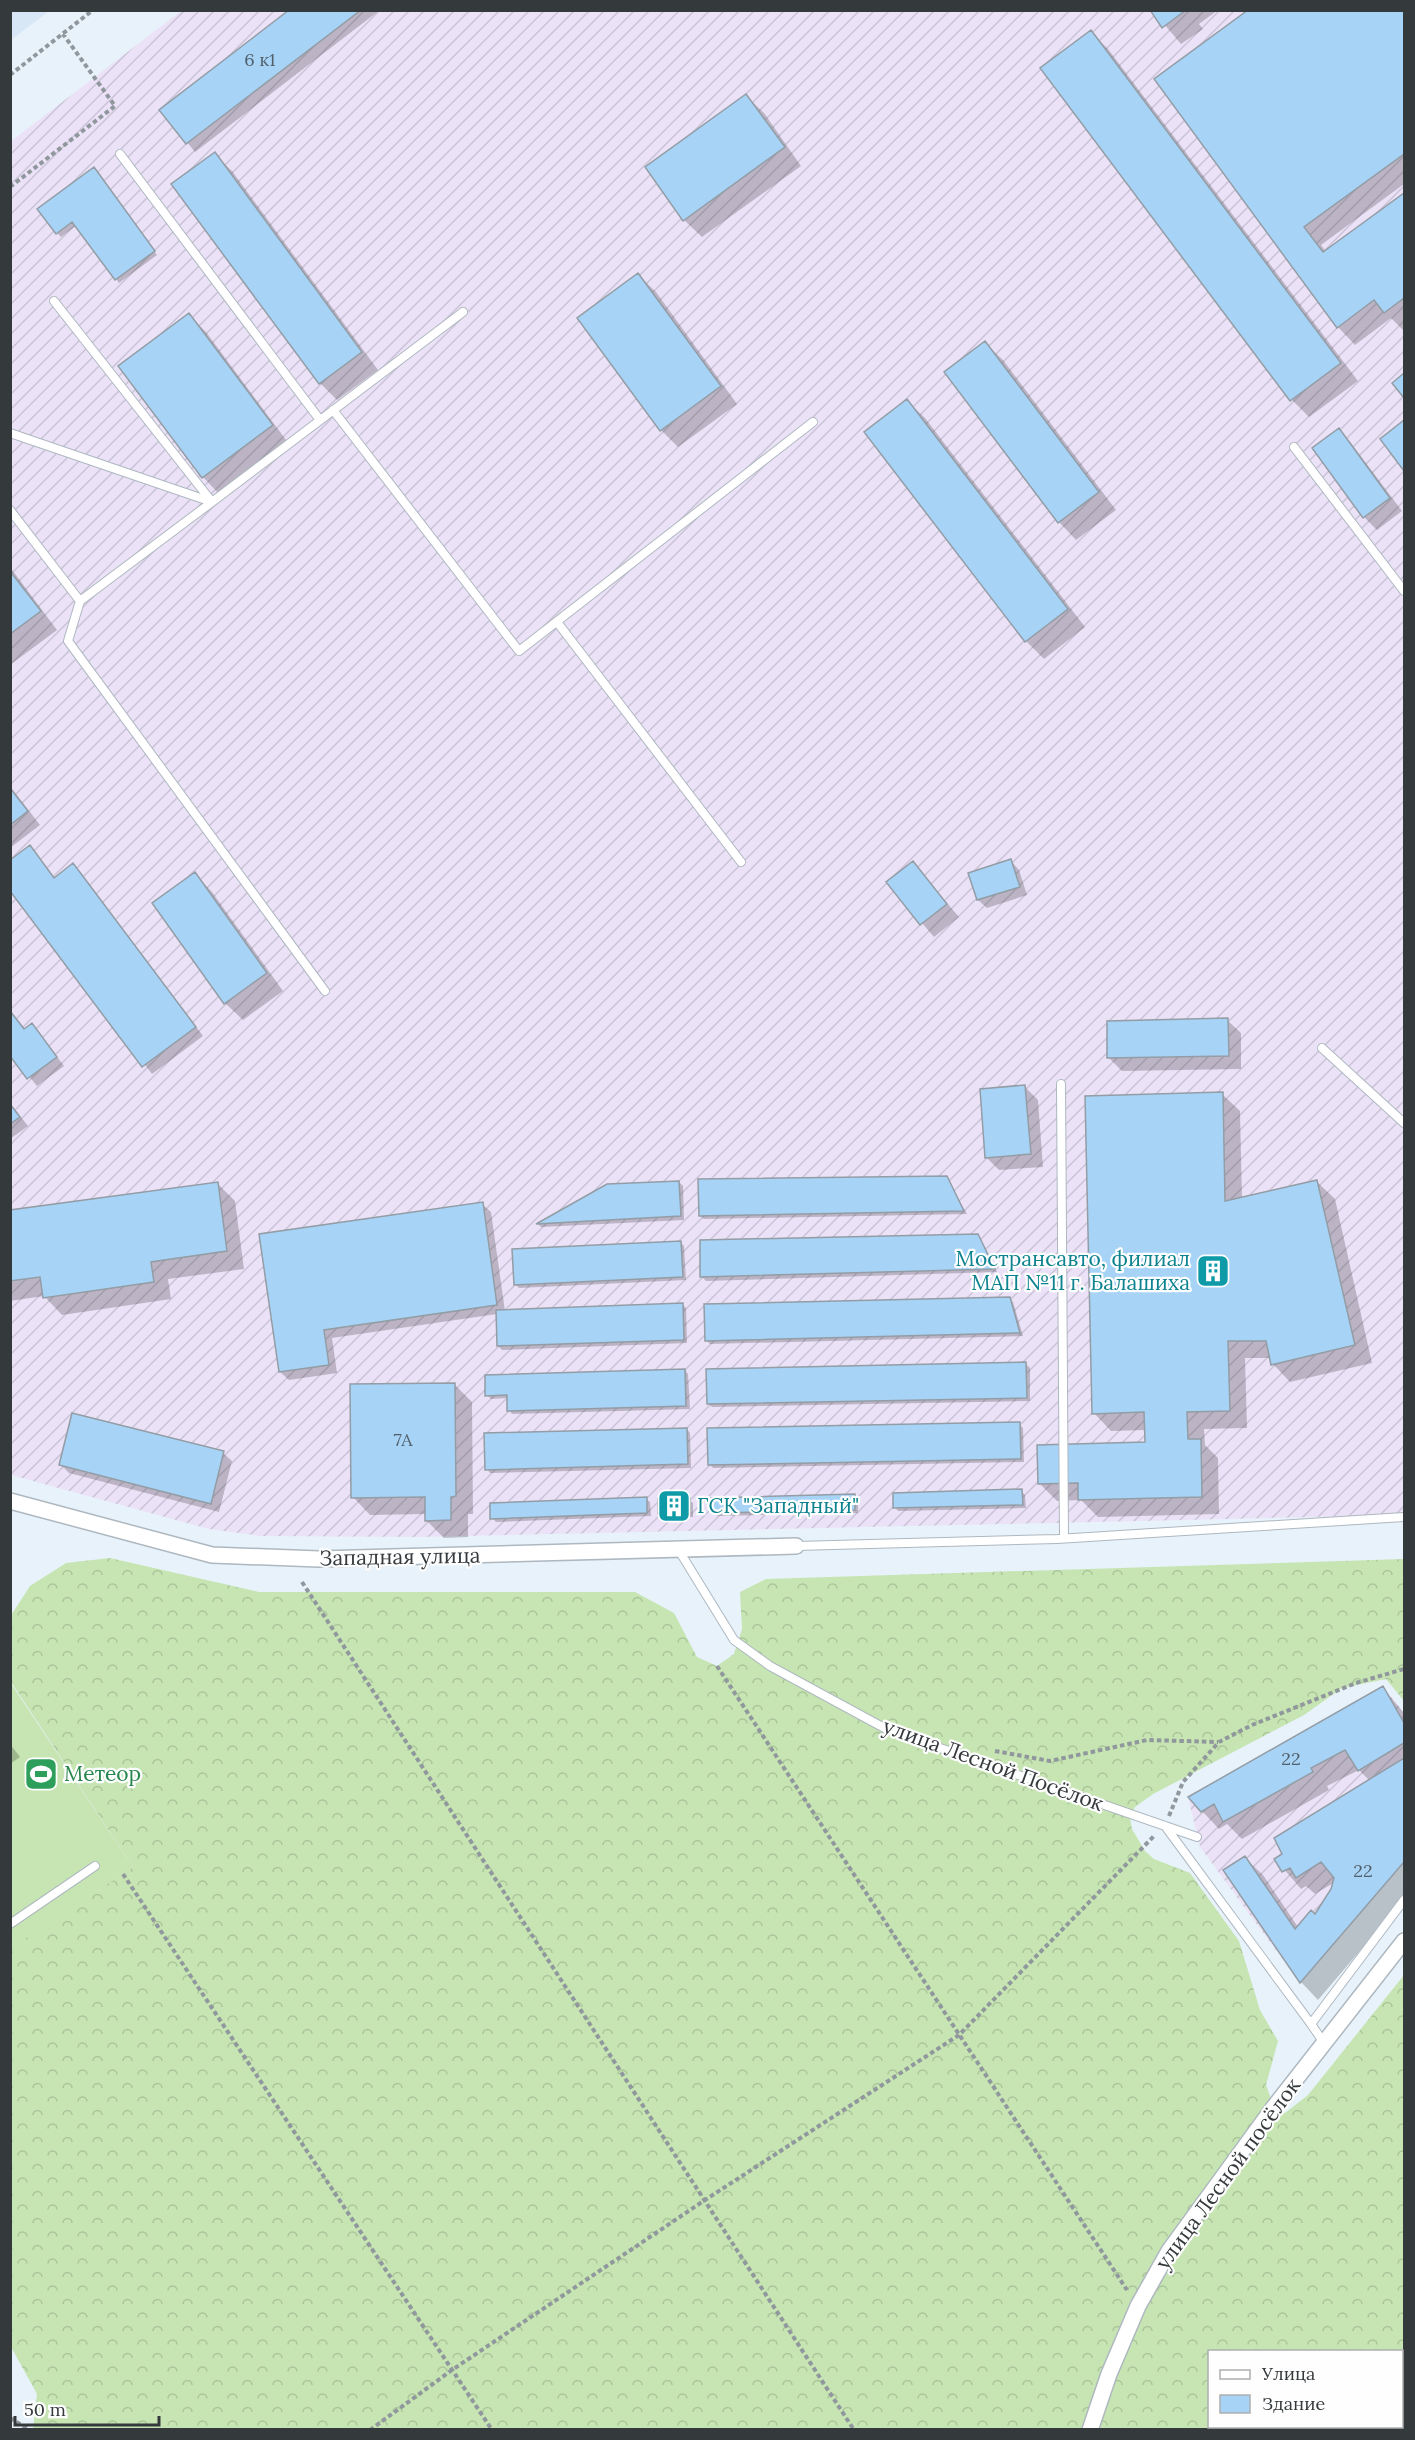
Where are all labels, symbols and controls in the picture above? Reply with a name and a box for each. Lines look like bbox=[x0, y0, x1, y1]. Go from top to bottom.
house number: 6 к1 bbox=[244, 48, 276, 71]
place label: Мострансавто, филиал МАП №11 г. Балашиха bbox=[956, 1245, 1190, 1296]
building icon: Мострансавто, филиал МАП №11 г. Балашиха bbox=[1195, 1253, 1231, 1289]
house number: 7А bbox=[393, 1428, 413, 1451]
building icon: ГСК "Западный" bbox=[656, 1488, 692, 1524]
place label: ГСК "Западный" bbox=[697, 1492, 859, 1519]
street label: Западная улица bbox=[319, 1542, 481, 1571]
street label: улица Лесной Посёлок bbox=[879, 1712, 1108, 1817]
house number: 22 bbox=[1281, 1747, 1301, 1770]
sports icon: Метеор bbox=[23, 1756, 59, 1792]
place label: Метеор bbox=[64, 1760, 141, 1787]
house number: 22 bbox=[1353, 1859, 1373, 1882]
street label: улица Лесной посёлок bbox=[1149, 2072, 1307, 2275]
legend bbox=[1208, 2350, 1403, 2428]
text: Улица bbox=[1261, 2362, 1315, 2385]
scale bar bbox=[15, 2389, 159, 2427]
text: Здание bbox=[1262, 2392, 1325, 2415]
text: 50 m bbox=[24, 2398, 66, 2421]

